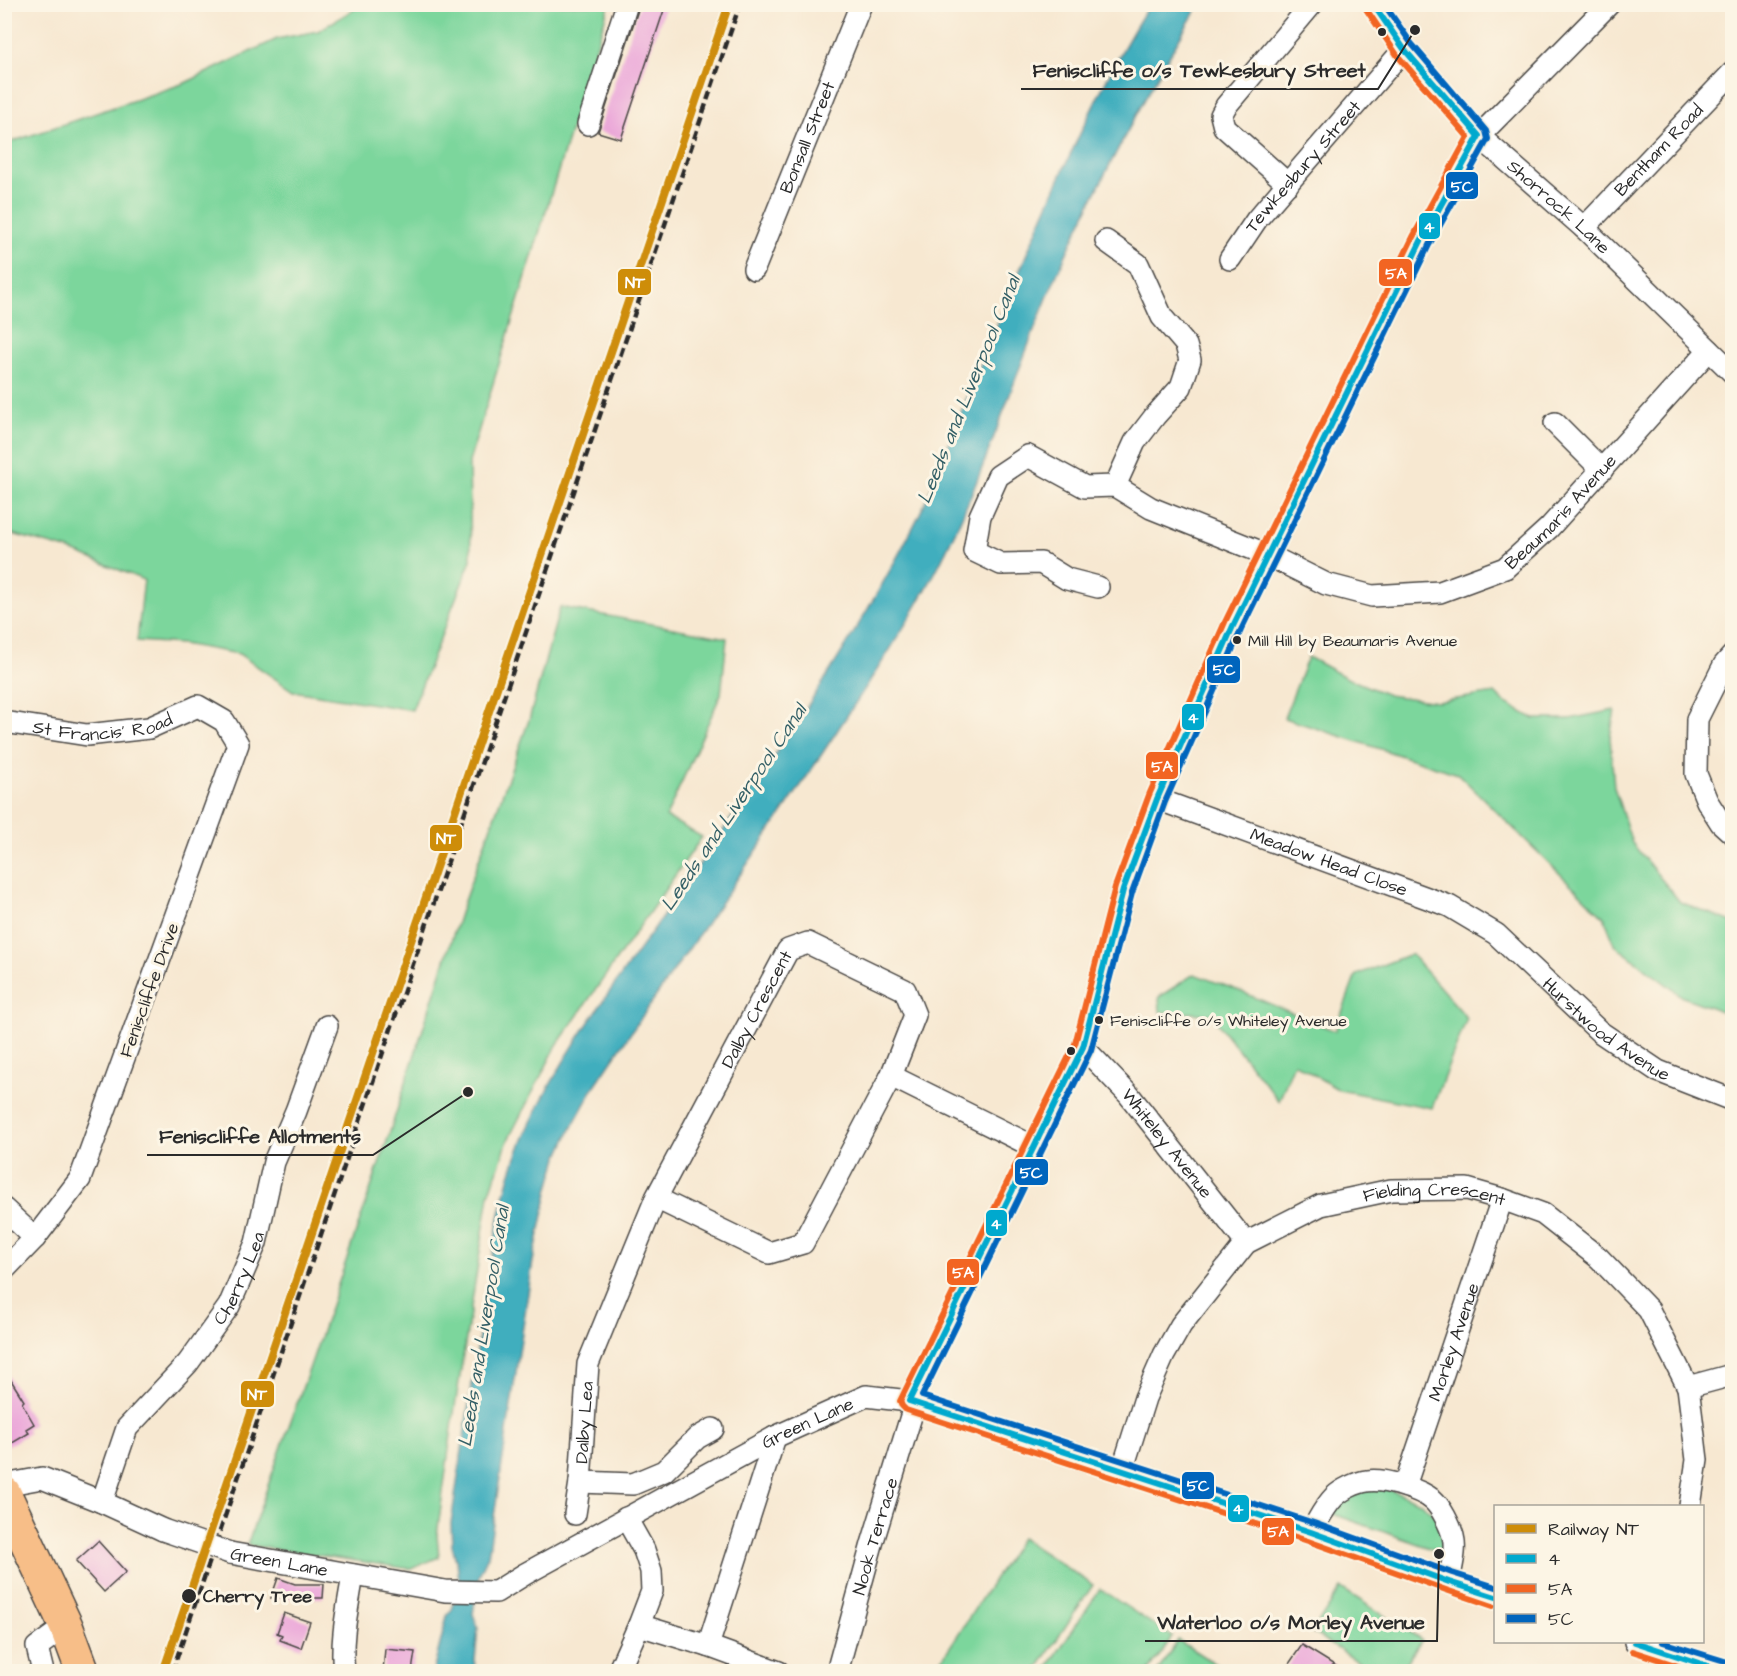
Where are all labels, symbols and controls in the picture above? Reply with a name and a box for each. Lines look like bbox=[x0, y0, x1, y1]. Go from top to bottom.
unlabelled marker bbox=[1376, 26, 1388, 38]
callout: Feniscliffe o/s Tewkesbury Street bbox=[1021, 51, 1378, 89]
text: Feniscliffe o/s Tewkesbury Street bbox=[1032, 57, 1367, 86]
street label: Bonsall Street bbox=[774, 77, 842, 197]
street label: Tewkesbury Street bbox=[1239, 95, 1368, 238]
street label: Bentham Road bbox=[1609, 98, 1709, 202]
street label: Shorrock Lane bbox=[1501, 154, 1616, 260]
line badge: 5C bbox=[1445, 171, 1479, 200]
text: 5C bbox=[1451, 176, 1474, 198]
line badge: 4 bbox=[1418, 212, 1441, 240]
text: 4 bbox=[1424, 216, 1435, 238]
line badge: 5A bbox=[1378, 258, 1413, 287]
text: 5A bbox=[1385, 263, 1408, 285]
line badge: NT bbox=[617, 268, 652, 296]
water label: Leeds and Liverpool Canal bbox=[910, 268, 1029, 508]
text: NT bbox=[625, 272, 646, 294]
street label: Beaumaris Avenue bbox=[1499, 449, 1623, 575]
place label: Mill Hill by Beaumaris Avenue bbox=[1248, 630, 1458, 653]
marker: Mill Hill by Beaumaris Avenue bbox=[1231, 634, 1243, 646]
line badge: 5C bbox=[1206, 655, 1241, 684]
text: 5C bbox=[1213, 659, 1236, 681]
water label: Leeds and Liverpool Canal bbox=[654, 696, 815, 916]
line badge: 4 bbox=[1181, 703, 1205, 731]
street label: St Francis' Road bbox=[31, 707, 176, 748]
text: 4 bbox=[1188, 707, 1199, 729]
line badge: 5A bbox=[1145, 751, 1179, 780]
text: 5A bbox=[1151, 756, 1174, 778]
street label: Meadow Head Close bbox=[1247, 822, 1411, 903]
line badge: NT bbox=[429, 824, 463, 852]
text: NT bbox=[436, 828, 457, 850]
street label: Feniscliffe Drive bbox=[114, 919, 186, 1061]
street label: Dalby Crescent bbox=[715, 946, 799, 1073]
street label: Hurstwood Avenue bbox=[1537, 972, 1673, 1087]
place label: Feniscliffe o/s Whiteley Avenue bbox=[1110, 1010, 1347, 1033]
marker: Feniscliffe o/s Whiteley Avenue bbox=[1093, 1014, 1105, 1026]
unlabelled marker bbox=[1065, 1045, 1077, 1057]
street label: Whiteley Avenue bbox=[1115, 1083, 1218, 1204]
callout: Feniscliffe Allotments bbox=[147, 1117, 373, 1155]
text: Feniscliffe Allotments bbox=[159, 1123, 361, 1151]
line badge: 5C bbox=[1014, 1158, 1049, 1186]
text: 5C bbox=[1020, 1162, 1043, 1184]
street label: Fielding Crescent bbox=[1361, 1177, 1509, 1213]
water label: Leeds and Liverpool Canal bbox=[451, 1201, 517, 1449]
line badge: 4 bbox=[985, 1209, 1008, 1237]
text: 4 bbox=[991, 1213, 1002, 1235]
street label: Cherry Lea bbox=[207, 1230, 271, 1330]
line badge: 5A bbox=[946, 1258, 980, 1286]
text: 5A bbox=[952, 1262, 975, 1284]
street label: Morley Avenue bbox=[1423, 1280, 1486, 1405]
line badge: NT bbox=[240, 1380, 275, 1408]
street label: Dalby Lea bbox=[569, 1381, 600, 1464]
text: NT bbox=[247, 1384, 268, 1406]
street label: Green Lane bbox=[757, 1391, 858, 1455]
line badge: 5C bbox=[1181, 1471, 1215, 1500]
street label: Nook Terrace bbox=[847, 1474, 905, 1598]
text: 5C bbox=[1187, 1475, 1210, 1497]
line badge: 4 bbox=[1227, 1494, 1250, 1523]
text: 4 bbox=[1233, 1498, 1244, 1520]
legend bbox=[1494, 1505, 1704, 1643]
line badge: 5A bbox=[1261, 1517, 1295, 1546]
text: Railway NT bbox=[1548, 1517, 1640, 1543]
text: 5A bbox=[1267, 1521, 1290, 1543]
street label: Green Lane bbox=[228, 1541, 330, 1583]
text: 4 bbox=[1548, 1547, 1560, 1572]
text: 5A bbox=[1548, 1577, 1573, 1602]
place label: Cherry Tree bbox=[203, 1584, 312, 1610]
marker: Cherry Tree bbox=[180, 1587, 198, 1605]
callout: Waterloo o/s Morley Avenue bbox=[1145, 1603, 1437, 1641]
text: 5C bbox=[1548, 1607, 1574, 1632]
text: Waterloo o/s Morley Avenue bbox=[1156, 1609, 1425, 1638]

